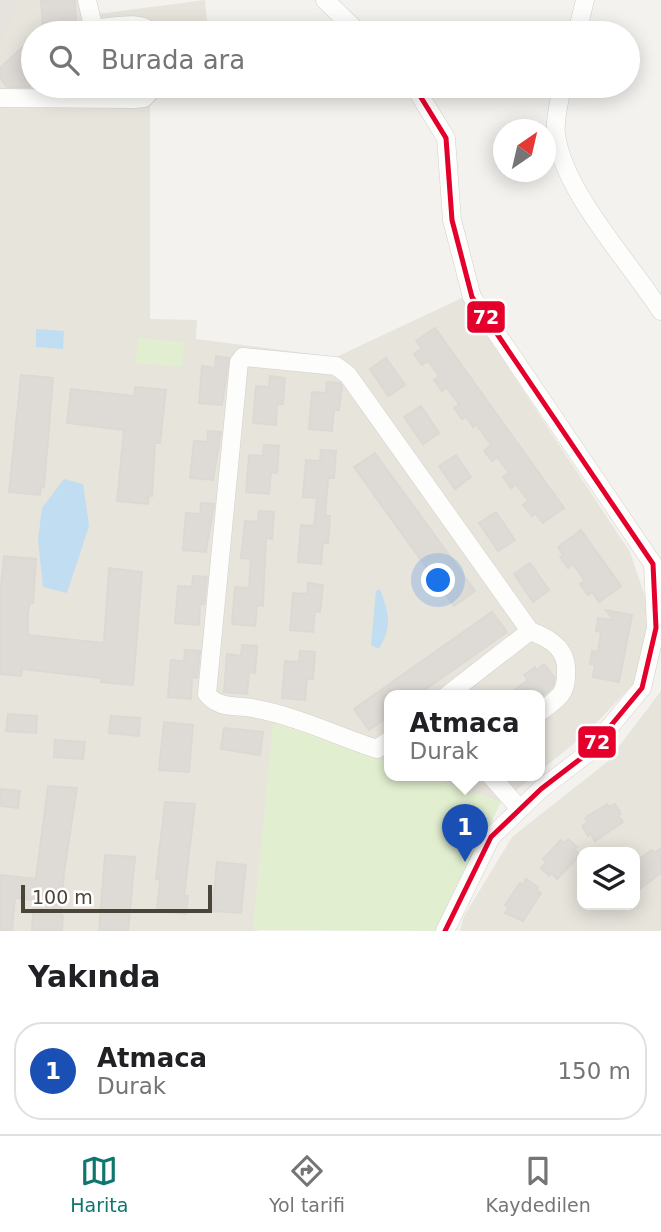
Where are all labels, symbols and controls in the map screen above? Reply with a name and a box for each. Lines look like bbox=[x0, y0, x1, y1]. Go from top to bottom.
search box bbox=[21, 21, 640, 98]
icon: search bbox=[45, 41, 83, 79]
text: Burada ara bbox=[101, 45, 245, 75]
north arrow bbox=[493, 119, 556, 182]
line badge: 72 bbox=[466, 300, 506, 334]
text: 72 bbox=[473, 306, 499, 328]
your location bbox=[421, 563, 455, 597]
popup bbox=[384, 690, 545, 781]
text: Atmaca bbox=[409, 708, 520, 738]
line badge: 72 bbox=[577, 725, 617, 759]
text: 72 bbox=[584, 731, 610, 753]
text: Durak bbox=[409, 738, 479, 764]
pin: 1 bbox=[442, 804, 488, 862]
map controls bbox=[577, 847, 640, 910]
button: layers bbox=[577, 847, 640, 910]
scale bar bbox=[21, 882, 212, 914]
text: 100 m bbox=[32, 886, 93, 908]
text: Yakında bbox=[28, 959, 161, 994]
text: Atmaca bbox=[97, 1043, 207, 1073]
text: 1 bbox=[45, 1058, 61, 1084]
text: 150 m bbox=[557, 1058, 631, 1084]
text: Durak bbox=[97, 1073, 166, 1099]
tab: Harita bbox=[70, 1152, 128, 1216]
tab: Yol tarifi bbox=[269, 1152, 345, 1216]
tab: Kaydedilen bbox=[486, 1152, 591, 1216]

